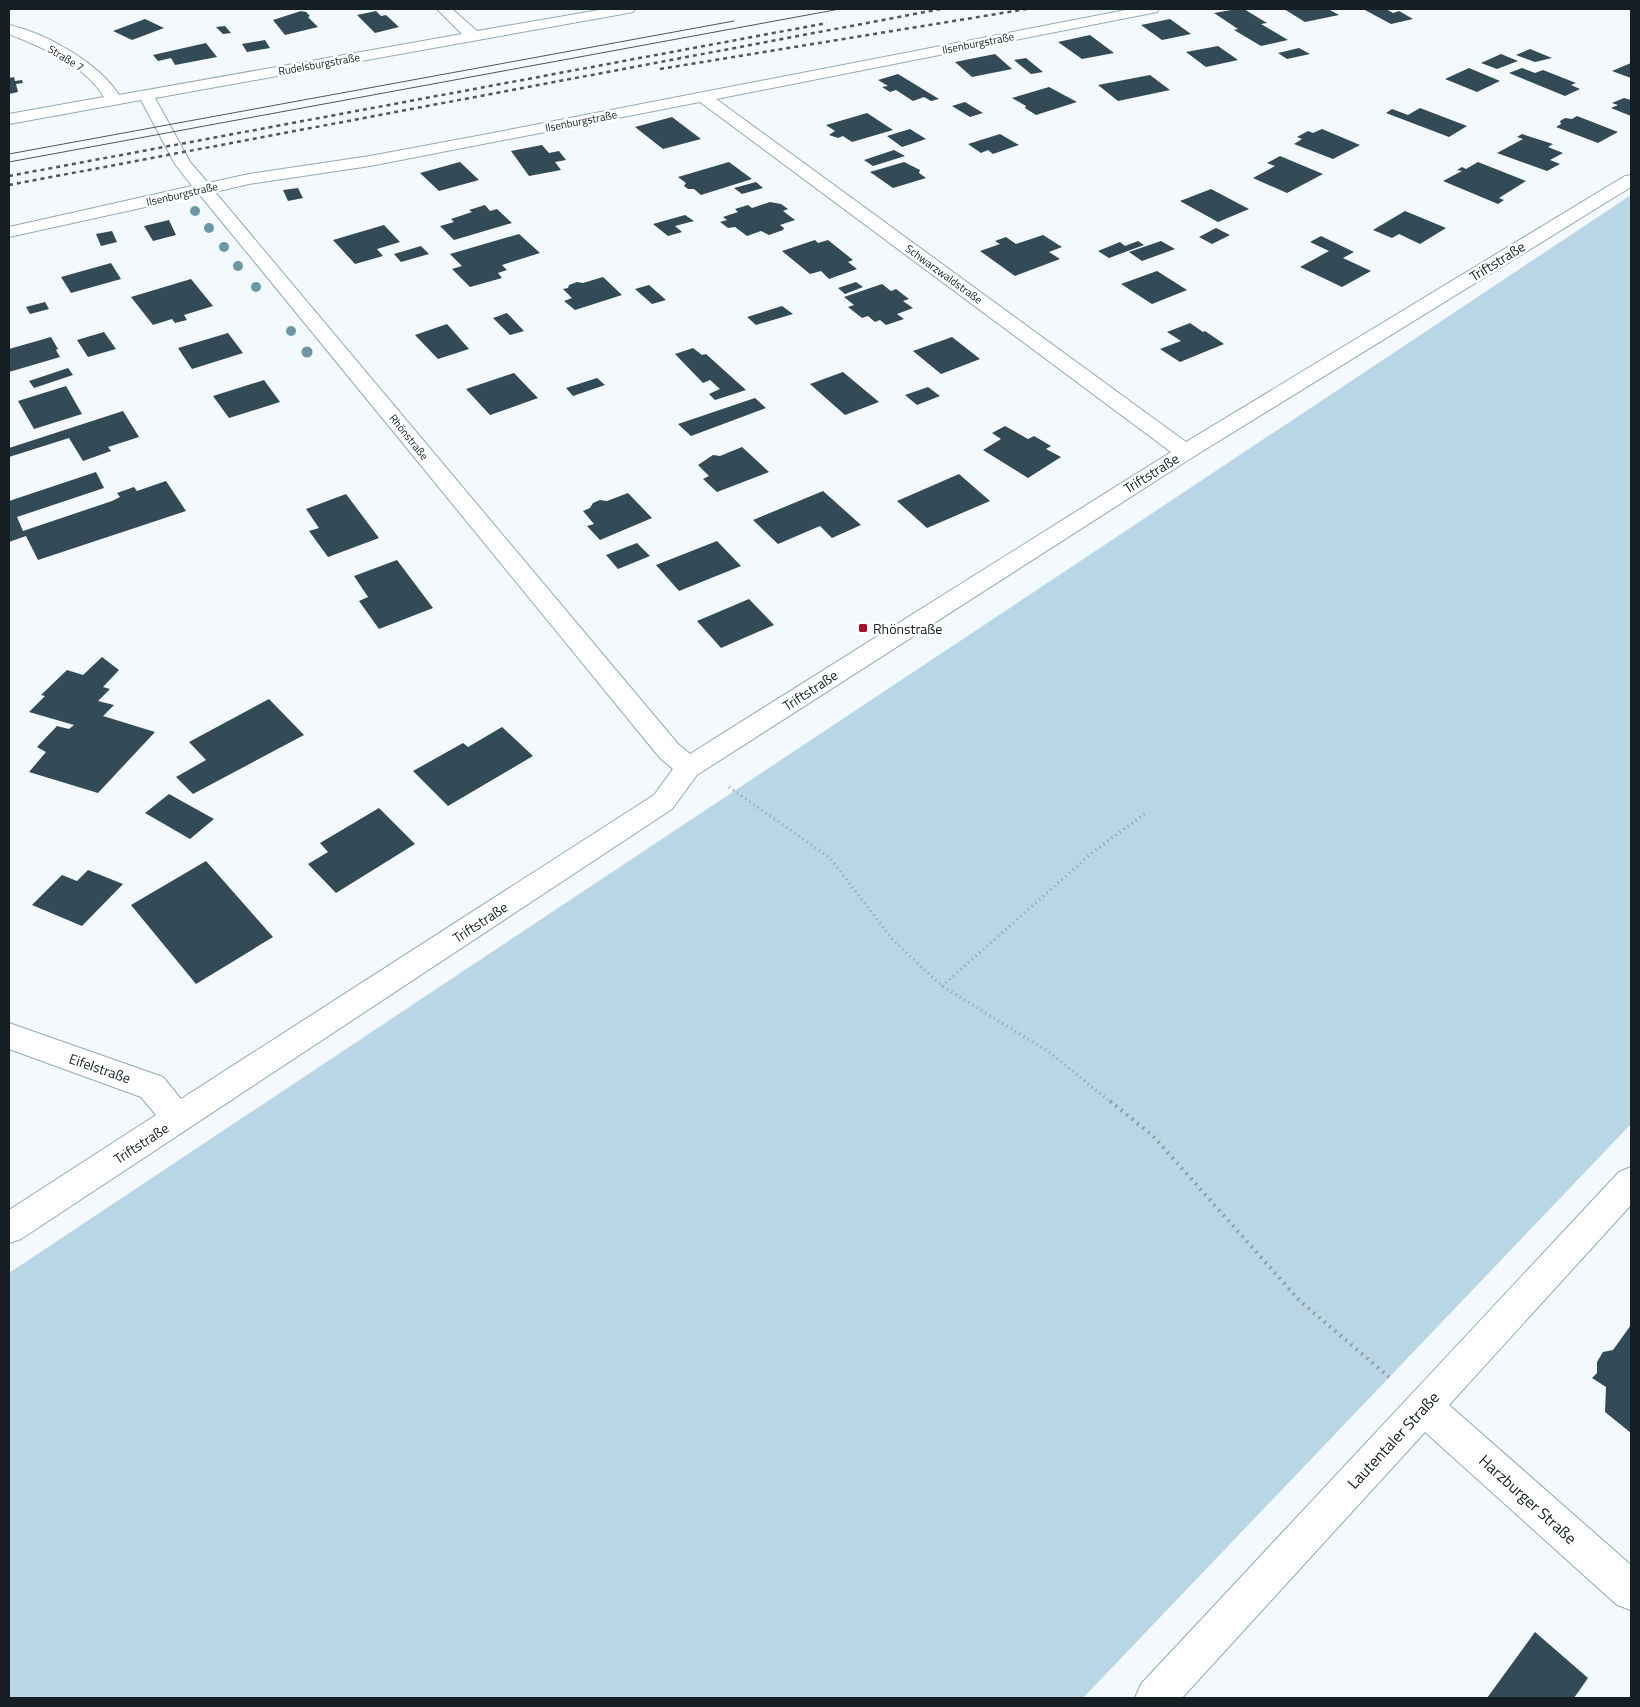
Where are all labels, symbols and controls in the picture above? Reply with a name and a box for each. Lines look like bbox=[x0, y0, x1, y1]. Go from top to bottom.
street label: Ilsenburgstraße bbox=[941, 28, 1016, 58]
street label: Straße 7 bbox=[45, 41, 87, 75]
street label: Rudelsburgstraße bbox=[277, 49, 362, 79]
street label: Ilsenburgstraße bbox=[544, 106, 619, 136]
street label: Ilsenburgstraße bbox=[145, 178, 220, 210]
street label: Triftstraße bbox=[1465, 236, 1529, 286]
street label: Schwarzwaldstraße bbox=[902, 241, 986, 308]
street label: Rhönstraße bbox=[386, 411, 433, 464]
street label: Triftstraße bbox=[1119, 448, 1183, 498]
place label: Rhönstraße bbox=[873, 618, 942, 639]
marker: Rhönstraße bbox=[857, 622, 869, 634]
street label: Triftstraße bbox=[778, 664, 842, 716]
street label: Triftstraße bbox=[448, 896, 512, 948]
street label: Eifelstraße bbox=[66, 1048, 134, 1088]
street label: Triftstraße bbox=[109, 1117, 173, 1169]
street label: Lautentaler Straße bbox=[1341, 1386, 1445, 1494]
street label: Harzburger Straße bbox=[1474, 1448, 1582, 1550]

